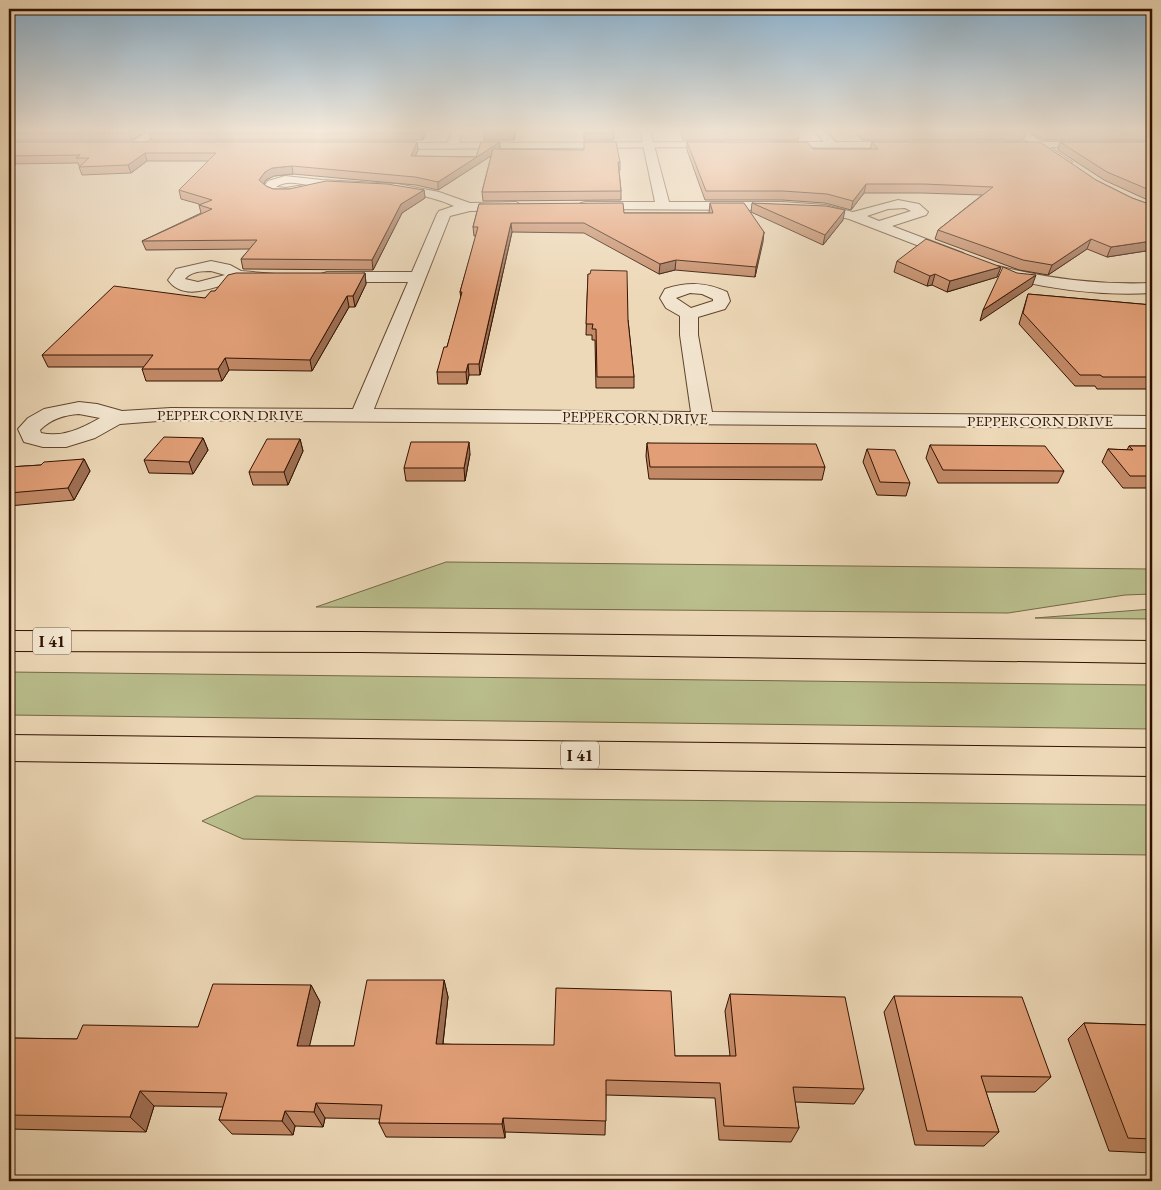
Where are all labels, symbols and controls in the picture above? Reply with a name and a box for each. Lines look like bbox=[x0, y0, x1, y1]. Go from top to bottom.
street label: PEPPERCORN DRIVE bbox=[157, 405, 303, 424]
street label: PEPPERCORN DRIVE bbox=[562, 407, 709, 428]
street label: PEPPERCORN DRIVE bbox=[967, 411, 1113, 430]
road number: I 41 bbox=[33, 627, 71, 654]
road number: I 41 bbox=[561, 742, 599, 768]

